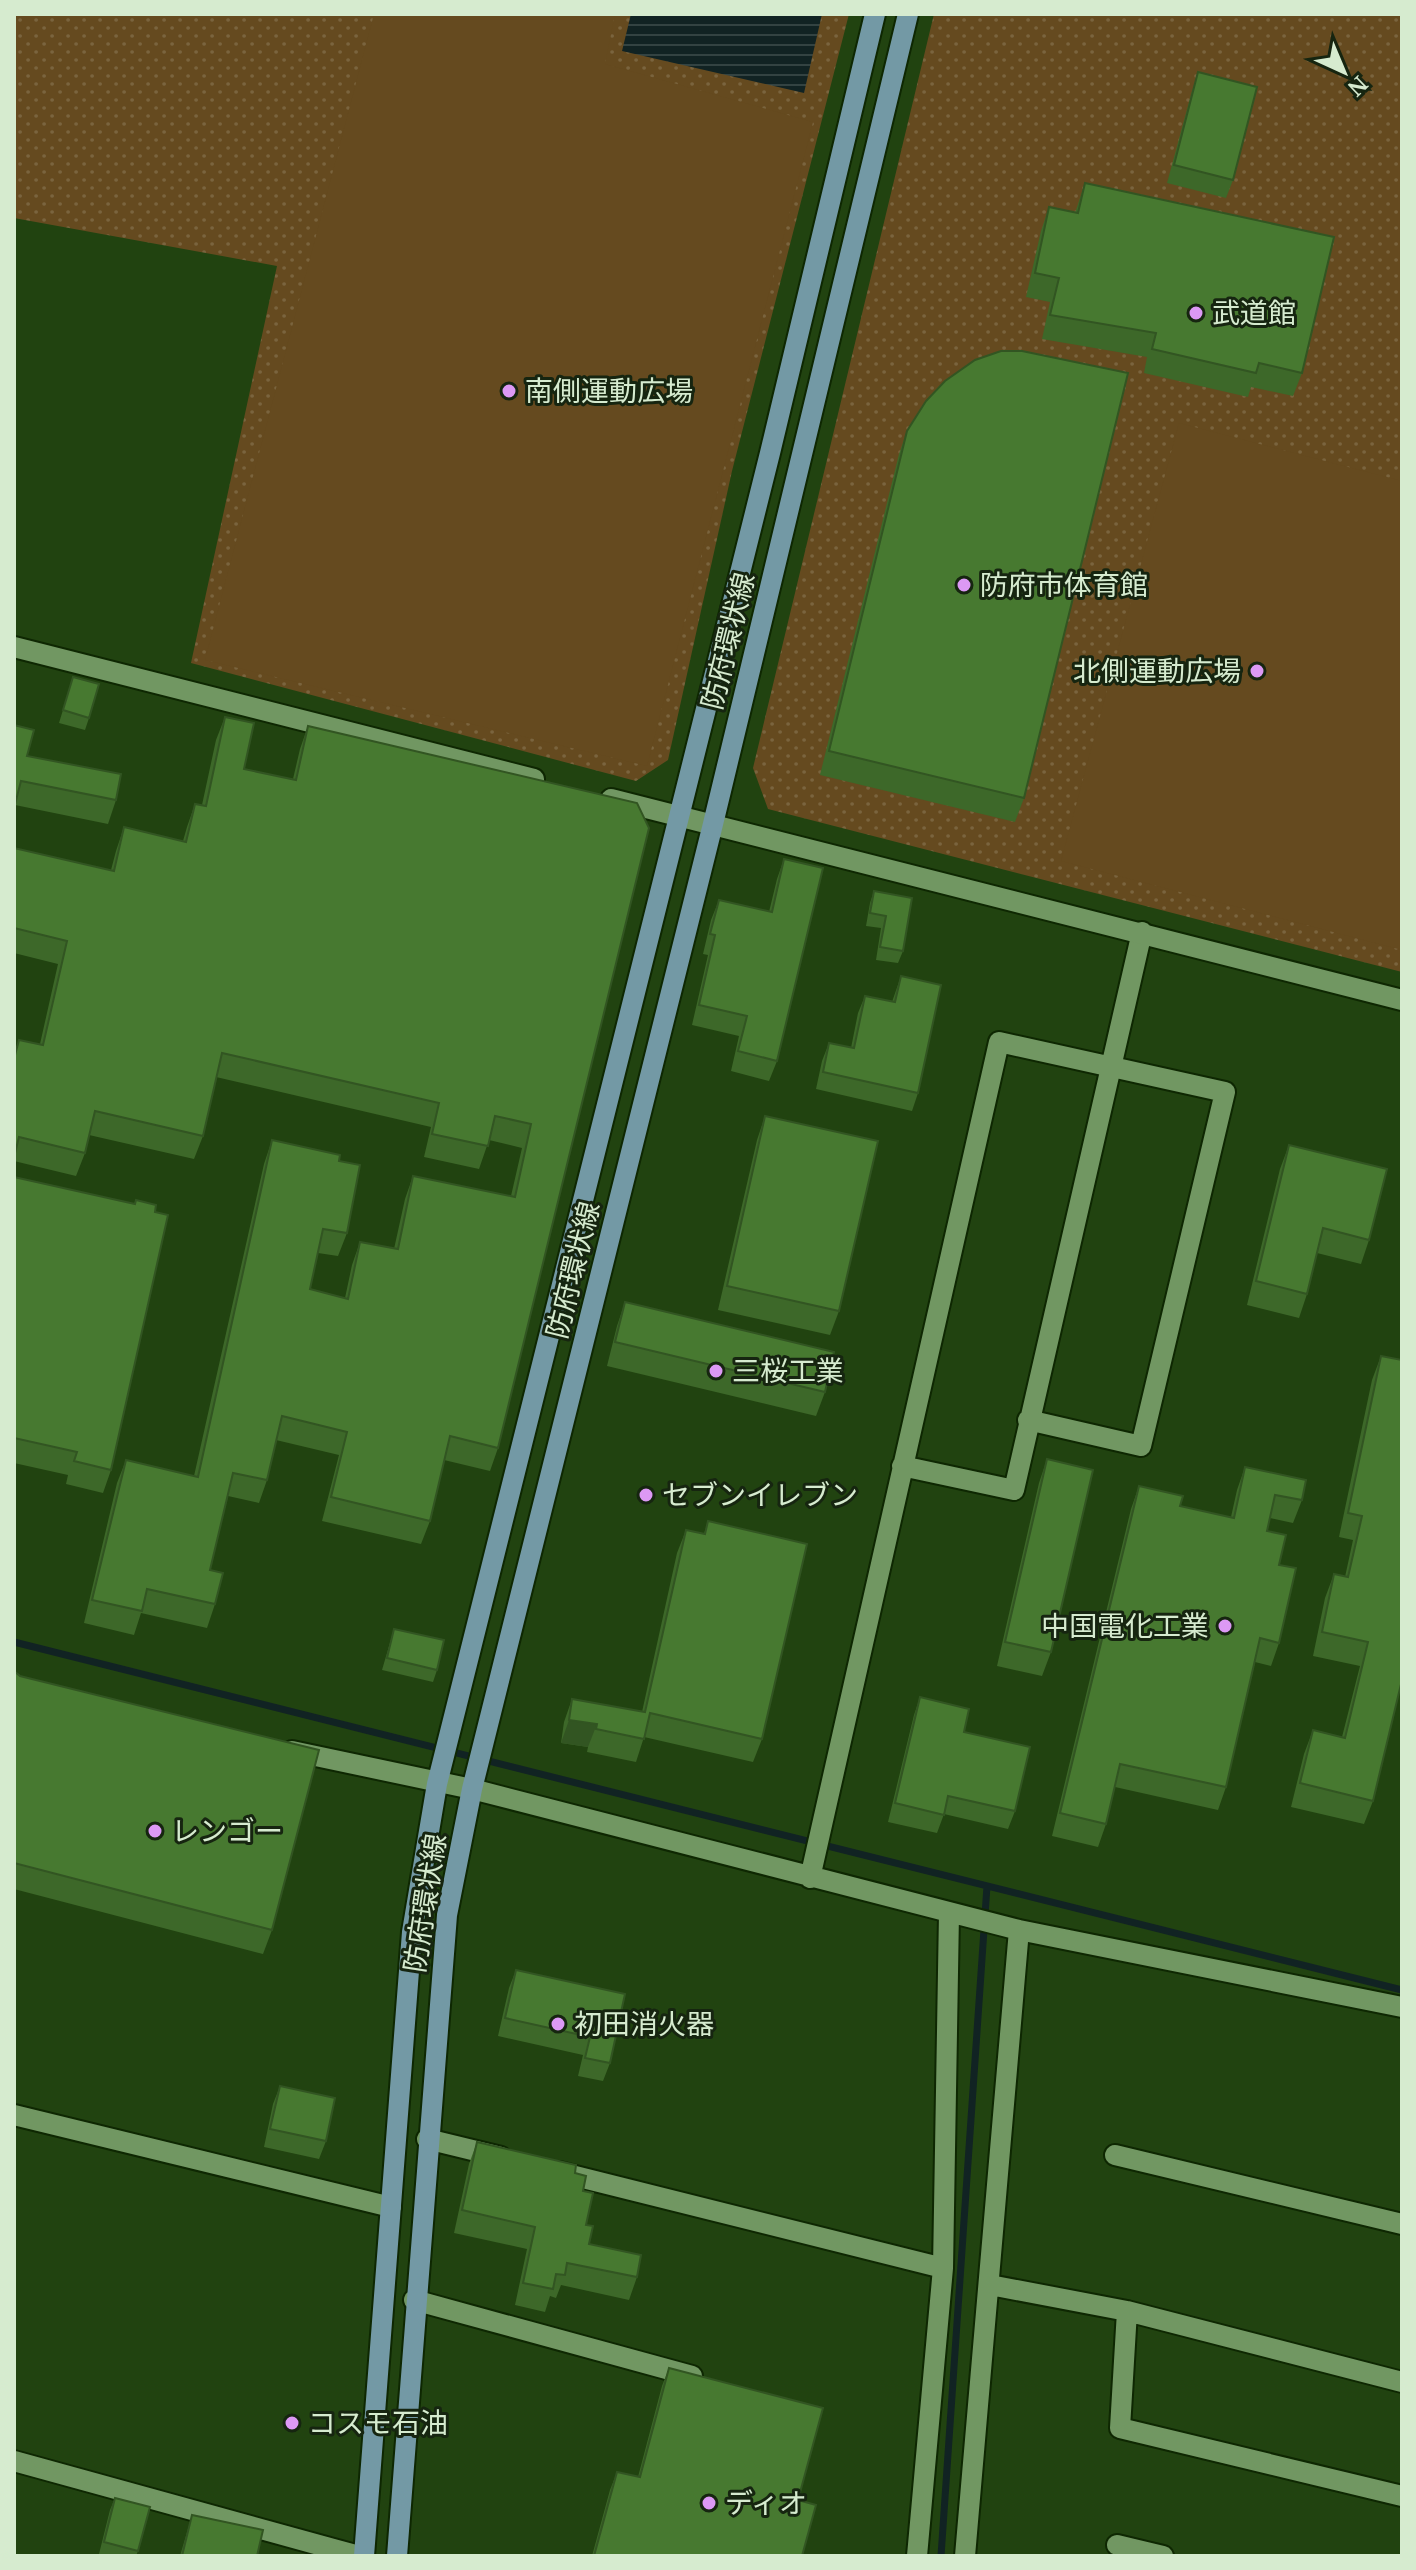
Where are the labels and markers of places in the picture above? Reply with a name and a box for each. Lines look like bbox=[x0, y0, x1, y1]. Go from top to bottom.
place label: 武道館 bbox=[1212, 293, 1296, 331]
marker: 武道館 bbox=[1187, 304, 1205, 322]
place label: 南側運動広場 bbox=[525, 371, 693, 409]
marker: 南側運動広場 bbox=[500, 382, 518, 400]
place label: 防府市体育館 bbox=[980, 565, 1148, 603]
marker: 防府市体育館 bbox=[955, 576, 973, 594]
place label: 北側運動広場 bbox=[1073, 651, 1241, 689]
marker: 北側運動広場 bbox=[1248, 662, 1266, 680]
place label: 三桜工業 bbox=[732, 1351, 844, 1389]
marker: 三桜工業 bbox=[707, 1362, 725, 1380]
place label: セブンイレブン bbox=[662, 1475, 858, 1513]
marker: セブンイレブン bbox=[637, 1486, 655, 1504]
place label: 中国電化工業 bbox=[1041, 1606, 1209, 1644]
marker: 中国電化工業 bbox=[1216, 1617, 1234, 1635]
place label: レンゴー bbox=[171, 1811, 283, 1849]
marker: レンゴー bbox=[146, 1822, 164, 1840]
place label: 初田消火器 bbox=[574, 2004, 714, 2042]
marker: 初田消火器 bbox=[549, 2015, 567, 2033]
place label: コスモ石油 bbox=[308, 2403, 448, 2441]
marker: コスモ石油 bbox=[283, 2414, 301, 2432]
place label: ディオ bbox=[725, 2483, 807, 2521]
marker: ディオ bbox=[700, 2494, 718, 2512]

